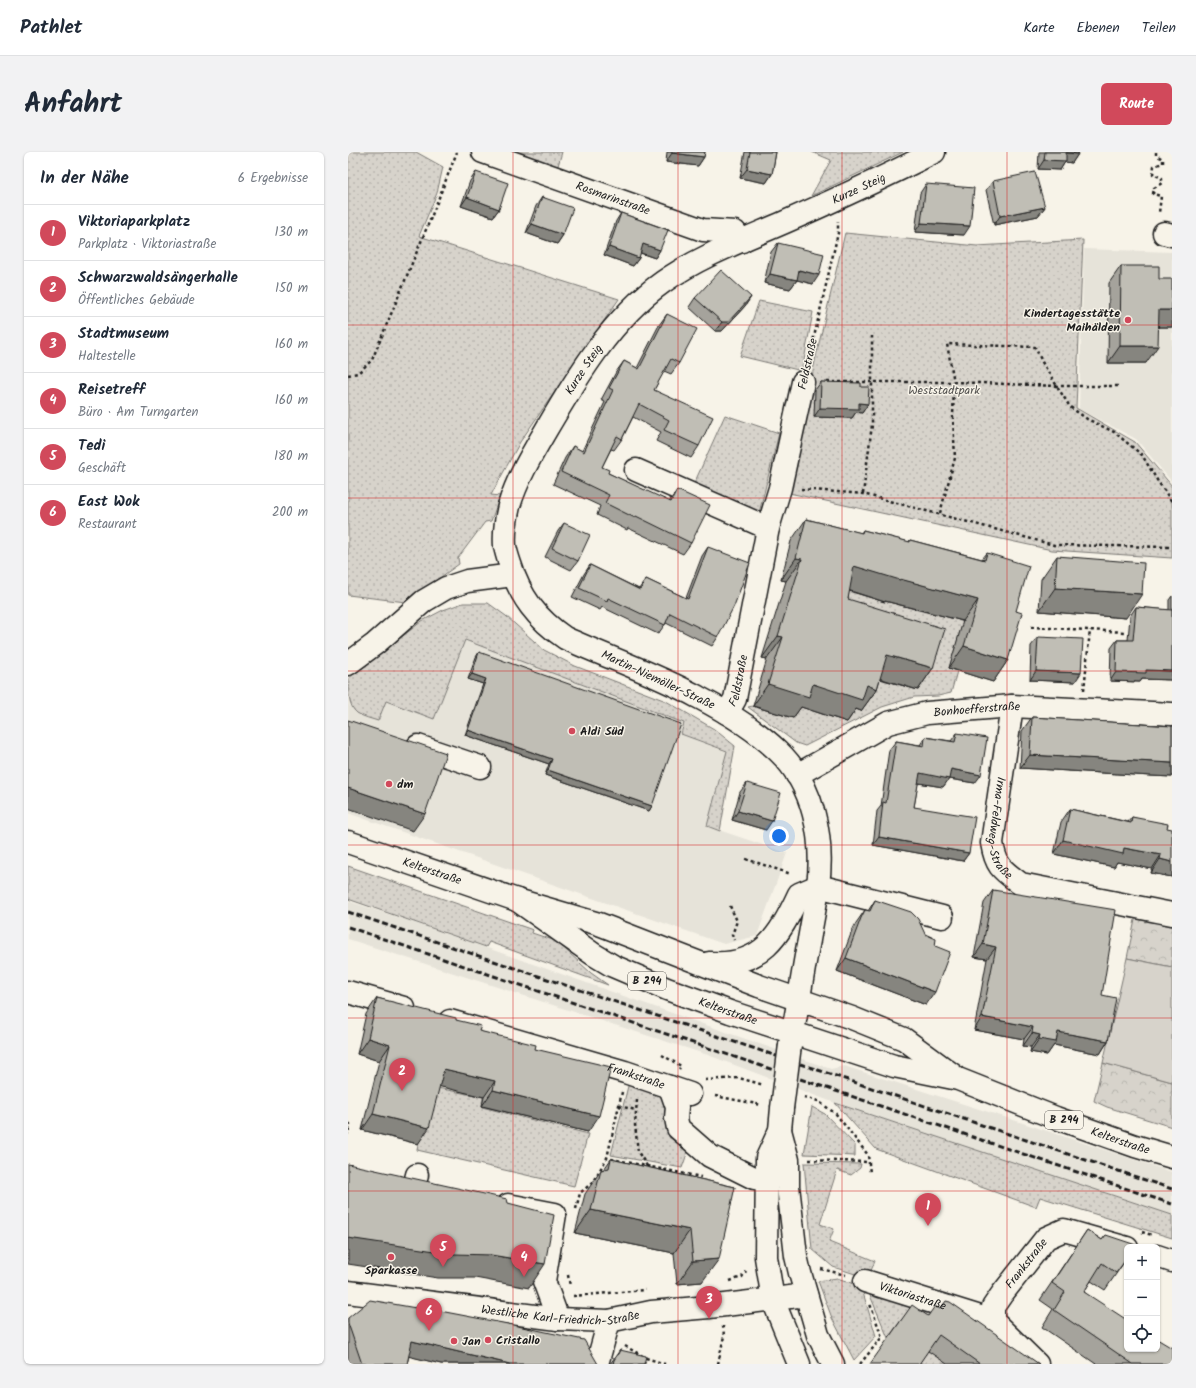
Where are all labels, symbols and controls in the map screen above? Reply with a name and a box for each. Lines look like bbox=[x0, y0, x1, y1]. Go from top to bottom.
text: Pathlet bbox=[20, 13, 82, 43]
text: Karte bbox=[1023, 17, 1055, 39]
text: Ebenen bbox=[1077, 17, 1120, 39]
text: Teilen bbox=[1142, 17, 1176, 39]
text: Anfahrt bbox=[24, 82, 122, 127]
button: Route bbox=[1101, 83, 1172, 125]
text: In der Nähe bbox=[40, 165, 129, 192]
text: 6 Ergebnisse bbox=[238, 168, 308, 189]
street label: Kurze Steig bbox=[829, 168, 889, 209]
street label: Rosmarinstraße bbox=[573, 176, 654, 220]
text: Viktoriaparkplatz bbox=[78, 210, 190, 234]
text: 1 bbox=[51, 222, 55, 243]
text: 130 m bbox=[274, 222, 308, 243]
text: Parkplatz · Viktoriastraße bbox=[78, 234, 216, 255]
text: Schwarzwaldsängerhalle bbox=[78, 266, 238, 290]
text: 2 bbox=[49, 278, 57, 299]
text: 150 m bbox=[275, 278, 308, 299]
text: Öffentliches Gebäude bbox=[78, 290, 195, 311]
place label: Kindertagesstätte Maihälden bbox=[1024, 304, 1120, 337]
marker: Kindertagesstätte Maihälden bbox=[1123, 315, 1133, 325]
text: Stadtmuseum bbox=[78, 322, 169, 346]
text: 3 bbox=[49, 334, 57, 355]
text: 160 m bbox=[275, 334, 308, 355]
street label: Feldstraße bbox=[793, 336, 823, 392]
street label: Kurze Steig bbox=[560, 340, 608, 398]
text: Haltestelle bbox=[78, 346, 136, 367]
text: Reisetreff bbox=[78, 378, 145, 402]
park label: Weststadtpark bbox=[908, 381, 980, 400]
text: 4 bbox=[49, 390, 57, 411]
text: 160 m bbox=[275, 390, 308, 411]
text: Büro · Am Turngarten bbox=[78, 402, 199, 423]
text: Tedi bbox=[78, 434, 105, 458]
text: 5 bbox=[50, 446, 56, 467]
text: 180 m bbox=[274, 446, 308, 467]
text: Geschäft bbox=[78, 458, 126, 479]
text: East Wok bbox=[78, 490, 139, 514]
text: 6 bbox=[49, 502, 57, 523]
text: 200 m bbox=[272, 502, 308, 523]
text: Restaurant bbox=[78, 514, 137, 535]
street label: Martin-Niemöller-Straße bbox=[598, 645, 719, 715]
street label: Feldstraße bbox=[723, 652, 753, 710]
street label: Bonhoefferstraße bbox=[933, 696, 1021, 722]
place label: Aldi Süd bbox=[580, 722, 624, 741]
marker: Aldi Süd bbox=[567, 726, 577, 736]
place label: dm bbox=[397, 775, 413, 794]
street label: Irma-Feldweg-Straße bbox=[982, 775, 1017, 884]
marker: dm bbox=[384, 779, 394, 789]
your location bbox=[769, 826, 789, 846]
street label: Kelterstraße bbox=[400, 852, 465, 890]
road number: B 294 bbox=[628, 972, 666, 990]
street label: Kelterstraße bbox=[696, 992, 760, 1030]
pin: 2 bbox=[389, 1058, 415, 1091]
street label: Frankstraße bbox=[605, 1058, 668, 1095]
road number: B 294 bbox=[1045, 1111, 1083, 1129]
street label: Kelterstraße bbox=[1088, 1122, 1153, 1160]
pin: 1 bbox=[915, 1193, 941, 1226]
street label: Frankstraße bbox=[1000, 1233, 1053, 1293]
pin: 5 bbox=[430, 1234, 456, 1267]
pin: 4 bbox=[511, 1244, 537, 1277]
map controls bbox=[1124, 1244, 1160, 1352]
button: + bbox=[1124, 1244, 1160, 1280]
marker: Sparkasse bbox=[386, 1252, 396, 1262]
place label: Sparkasse bbox=[365, 1261, 417, 1280]
street label: Viktoriastraße bbox=[877, 1277, 949, 1315]
button: − bbox=[1124, 1280, 1160, 1316]
pin: 3 bbox=[696, 1286, 722, 1319]
pin: 6 bbox=[416, 1298, 442, 1331]
street label: Westliche Karl-Friedrich-Straße bbox=[480, 1300, 642, 1331]
button: locate bbox=[1124, 1316, 1160, 1352]
place label: Cristallo bbox=[496, 1331, 540, 1350]
place label: Jan bbox=[462, 1332, 481, 1351]
marker: Cristallo bbox=[483, 1335, 493, 1345]
marker: Jan bbox=[449, 1336, 459, 1346]

